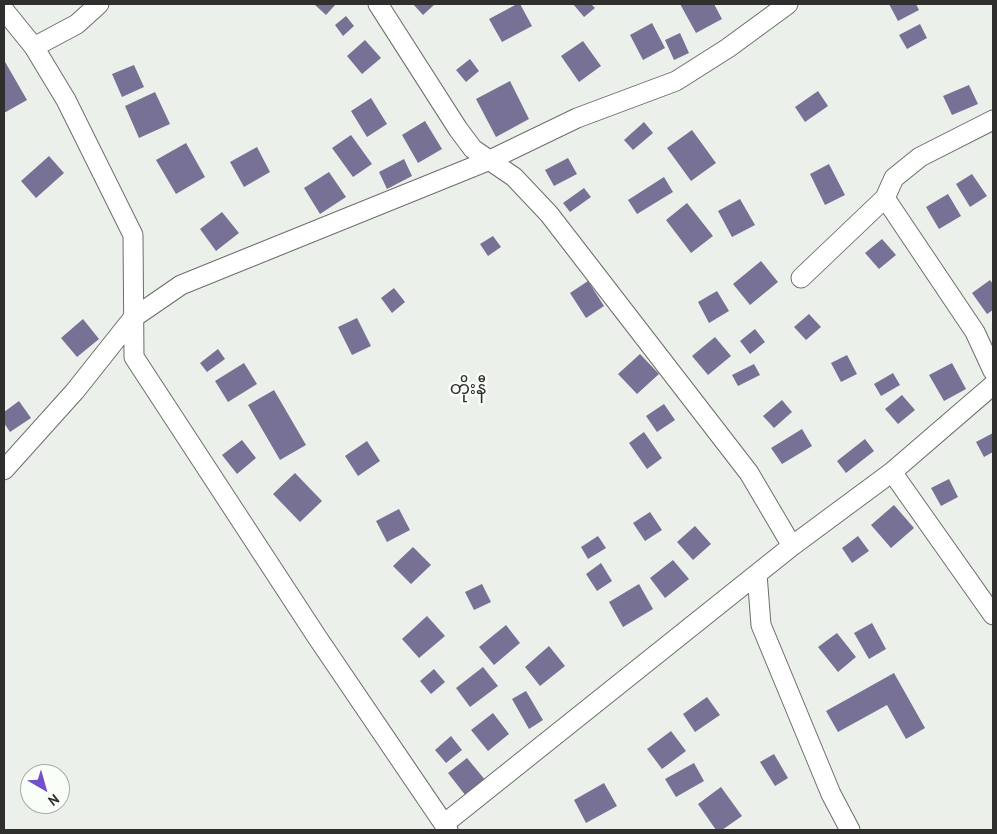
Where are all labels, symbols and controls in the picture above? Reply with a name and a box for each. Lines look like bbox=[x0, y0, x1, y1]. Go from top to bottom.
district label: တိုးနီ bbox=[450, 378, 486, 400]
north arrow bbox=[20, 764, 70, 814]
text: N bbox=[44, 790, 63, 810]

